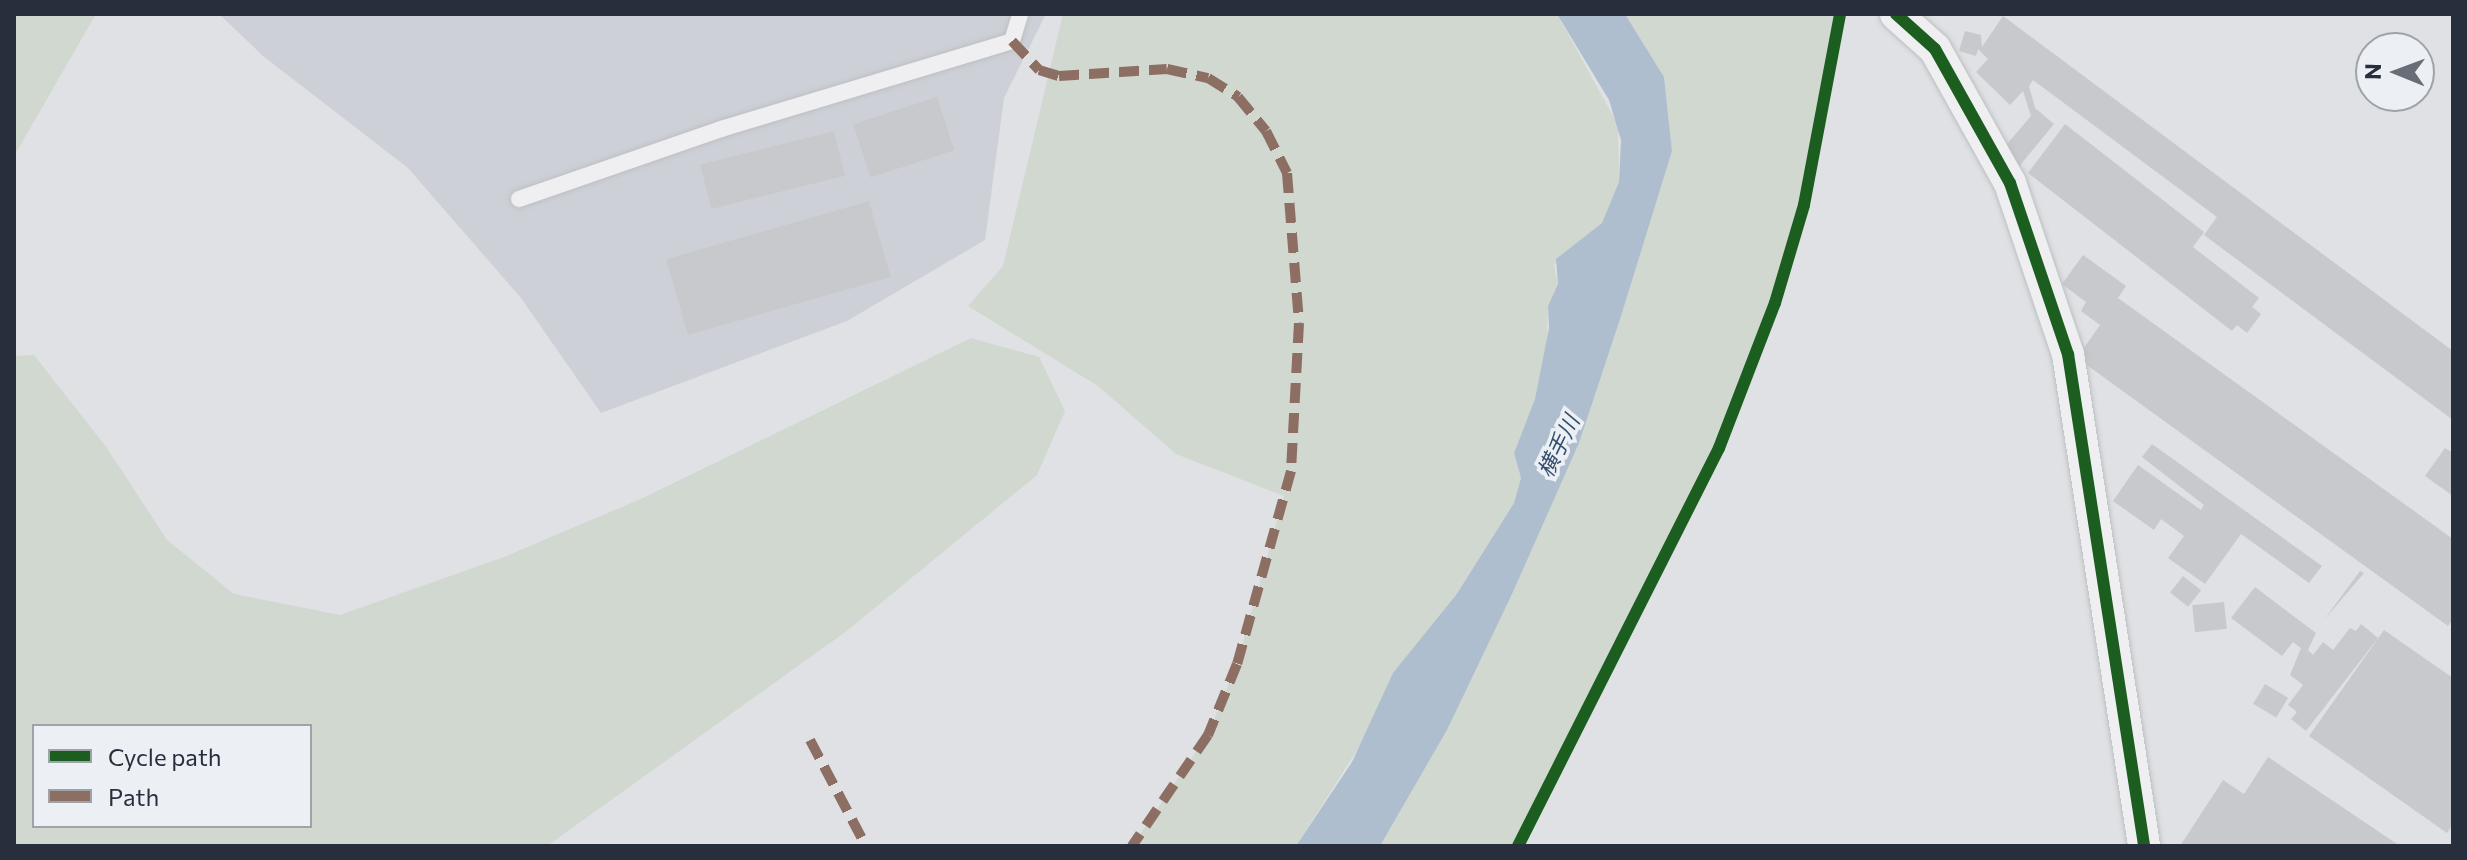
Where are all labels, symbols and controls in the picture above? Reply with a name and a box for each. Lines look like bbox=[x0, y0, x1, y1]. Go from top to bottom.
north arrow bbox=[2355, 32, 2435, 112]
text: N bbox=[2359, 63, 2386, 80]
water label: 横手川 bbox=[1532, 411, 1584, 481]
legend bbox=[32, 724, 312, 828]
text: Cycle path bbox=[108, 742, 222, 771]
text: Path bbox=[108, 782, 159, 811]

